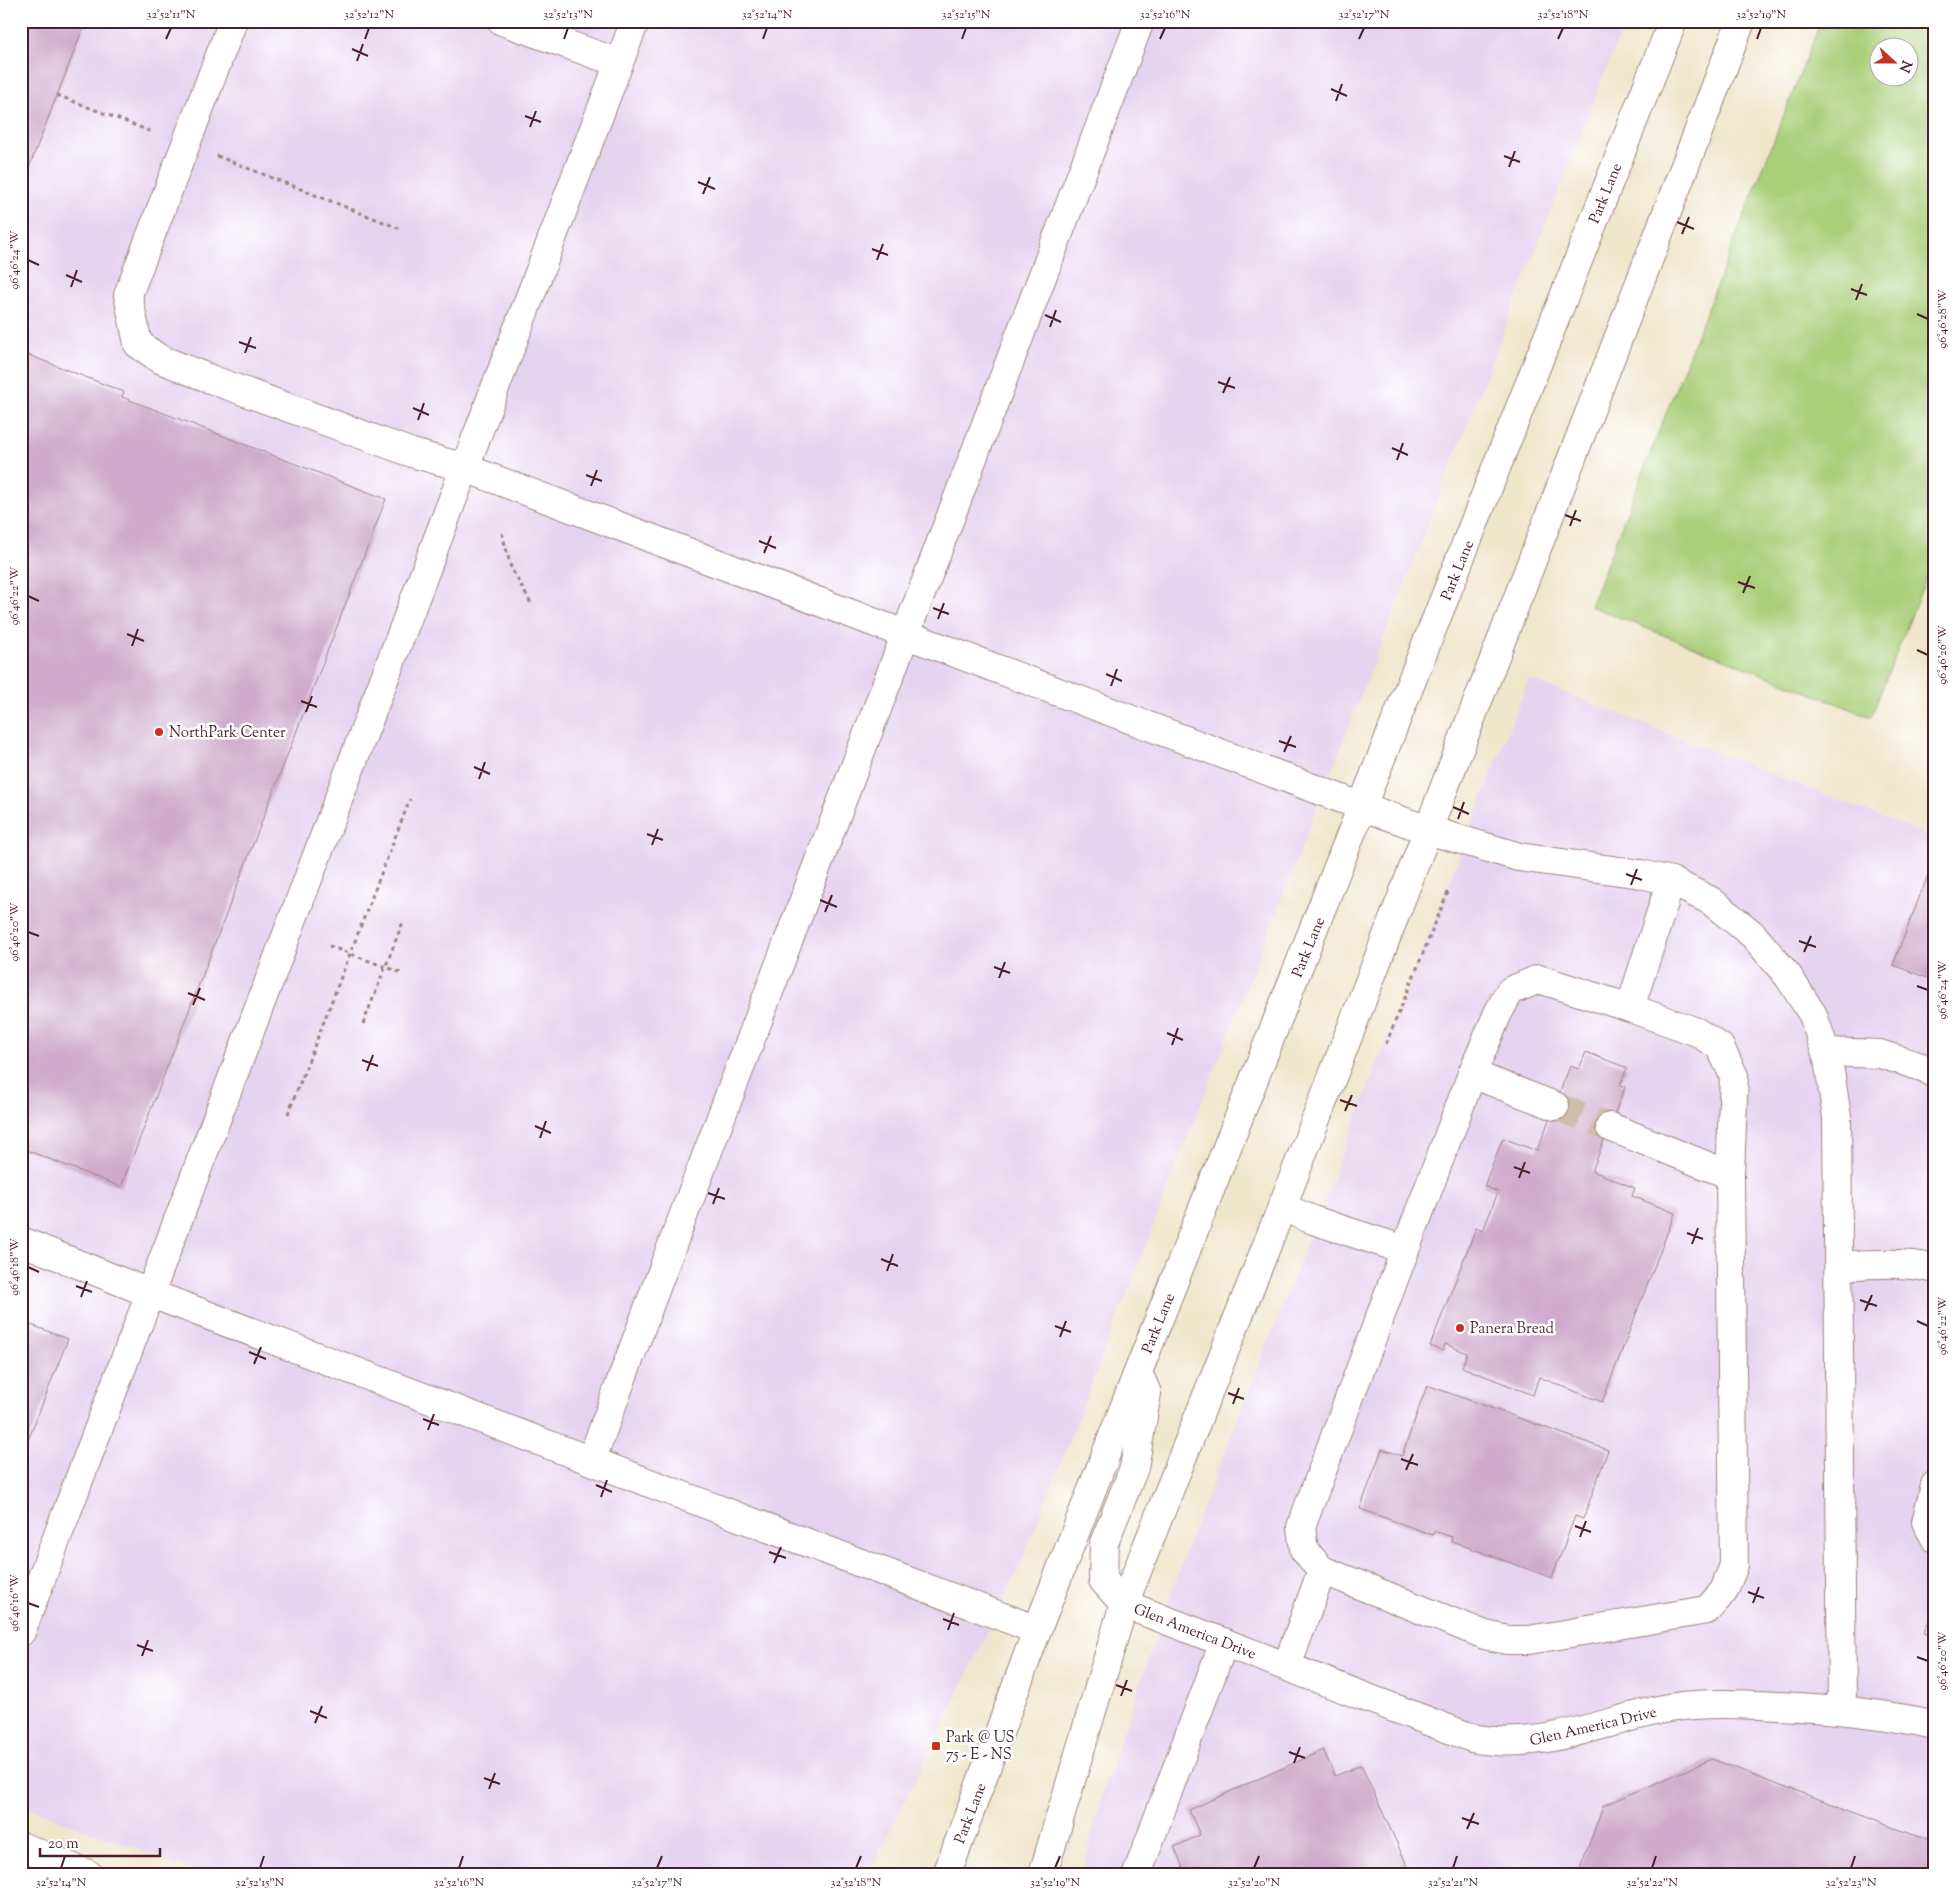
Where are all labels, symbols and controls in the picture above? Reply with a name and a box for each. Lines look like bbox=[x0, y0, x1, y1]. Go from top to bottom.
text: 32°52'11"N bbox=[147, 6, 196, 24]
text: 32°52'12"N bbox=[344, 6, 394, 24]
text: 32°52'13"N bbox=[543, 6, 593, 24]
text: 32°52'14"N bbox=[742, 6, 793, 24]
text: 32°52'15"N bbox=[942, 6, 991, 24]
text: 32°52'16"N bbox=[1140, 6, 1191, 24]
text: 32°52'17"N bbox=[1339, 6, 1390, 24]
text: 32°52'18"N bbox=[1538, 6, 1589, 24]
text: 32°52'19"N bbox=[1736, 6, 1786, 24]
north arrow bbox=[1868, 38, 1918, 88]
text: N bbox=[1893, 57, 1916, 75]
street label: Park Lane bbox=[1585, 160, 1628, 227]
text: 96°46'24"W bbox=[6, 230, 24, 290]
text: 96°46'28"W bbox=[1934, 289, 1952, 349]
street label: Park Lane bbox=[1437, 537, 1480, 604]
text: 96°46'22"W bbox=[6, 566, 24, 625]
text: 96°46'26"W bbox=[1934, 625, 1952, 685]
place label: NorthPark Center bbox=[169, 723, 286, 744]
marker: NorthPark Center bbox=[153, 726, 165, 738]
text: 96°46'20"W bbox=[6, 902, 24, 962]
street label: Park Lane bbox=[1288, 914, 1331, 981]
text: 96°46'24"W bbox=[1934, 960, 1952, 1020]
text: 96°46'18"W bbox=[6, 1237, 24, 1296]
street label: Park Lane bbox=[1138, 1290, 1181, 1357]
text: 96°46'22"W bbox=[1934, 1296, 1952, 1355]
place label: Panera Bread bbox=[1470, 1319, 1554, 1340]
marker: Panera Bread bbox=[1454, 1322, 1466, 1334]
text: 96°46'16"W bbox=[6, 1573, 24, 1632]
street label: Glen America Drive bbox=[1130, 1599, 1259, 1665]
text: 96°46'20"W bbox=[1934, 1631, 1952, 1691]
street label: Glen America Drive bbox=[1528, 1703, 1659, 1752]
place label: Park @ US 75 - E - NS bbox=[946, 1728, 1015, 1766]
marker: Park @ US 75 - E - NS bbox=[930, 1740, 942, 1752]
street label: Park Lane bbox=[950, 1780, 993, 1847]
scale bar bbox=[40, 1825, 160, 1857]
text: 20 m bbox=[48, 1834, 79, 1855]
text: 32°52'14"N bbox=[36, 1874, 87, 1892]
text: 32°52'15"N bbox=[236, 1874, 285, 1892]
text: 32°52'16"N bbox=[434, 1874, 485, 1892]
text: 32°52'17"N bbox=[632, 1874, 683, 1892]
text: 32°52'18"N bbox=[831, 1874, 882, 1892]
text: 32°52'19"N bbox=[1030, 1874, 1080, 1892]
text: 32°52'20"N bbox=[1228, 1874, 1281, 1892]
text: 32°52'21"N bbox=[1428, 1874, 1479, 1892]
text: 32°52'22"N bbox=[1626, 1874, 1678, 1892]
text: 32°52'23"N bbox=[1826, 1874, 1877, 1892]

